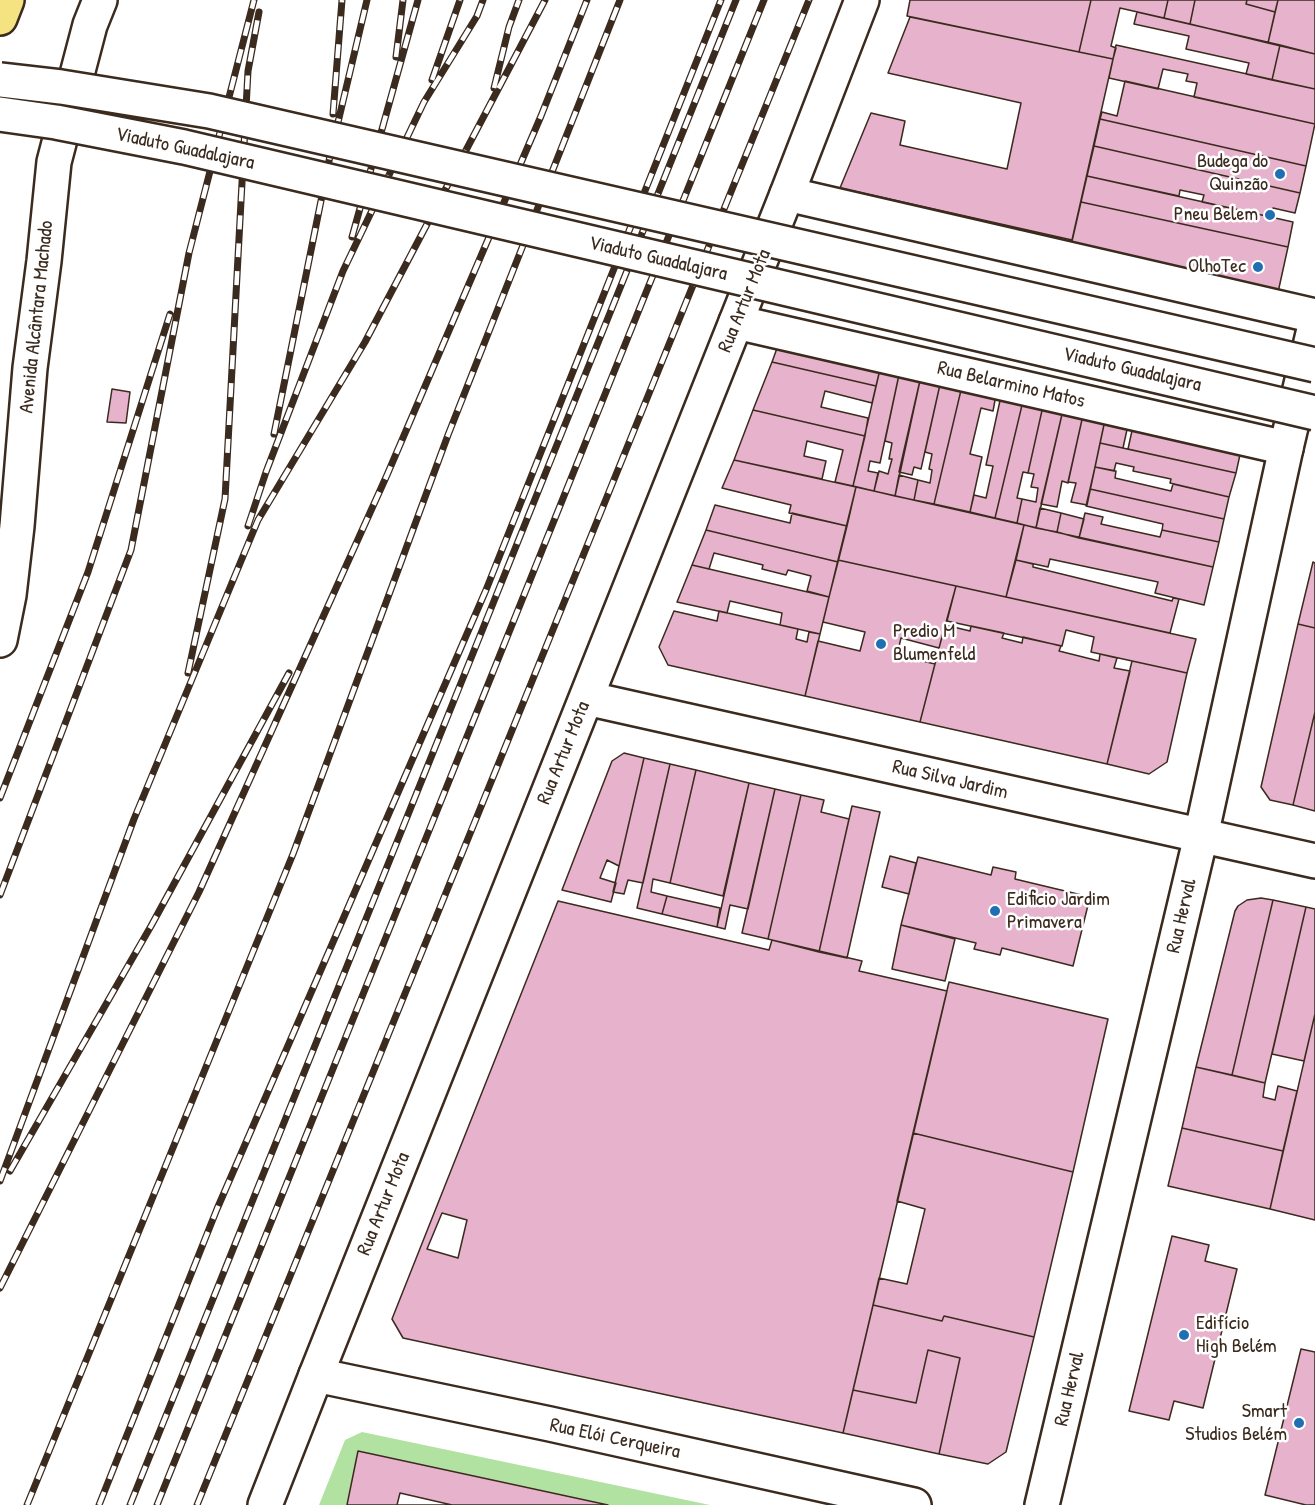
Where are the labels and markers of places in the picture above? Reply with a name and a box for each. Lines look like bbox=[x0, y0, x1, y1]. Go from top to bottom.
place label: Budega do Quinzão bbox=[1197, 150, 1268, 197]
marker: Budega do Quinzão bbox=[1273, 167, 1287, 181]
place label: Pneu Belem bbox=[1174, 203, 1258, 227]
marker: Pneu Belem bbox=[1263, 208, 1277, 222]
place label: OlhoTec bbox=[1188, 255, 1246, 279]
marker: OlhoTec bbox=[1251, 260, 1265, 274]
place label: Predio M Blumenfeld bbox=[893, 620, 975, 667]
marker: Predio M Blumenfeld bbox=[874, 637, 888, 651]
place label: Edificio Jardim Primavera bbox=[1007, 888, 1110, 935]
marker: Edificio Jardim Primavera bbox=[988, 904, 1002, 918]
place label: Edifício High Belém bbox=[1196, 1312, 1277, 1359]
marker: Edifício High Belém bbox=[1177, 1328, 1191, 1342]
place label: Smart Studios Belém bbox=[1185, 1400, 1287, 1447]
marker: Smart Studios Belém bbox=[1292, 1416, 1306, 1430]

